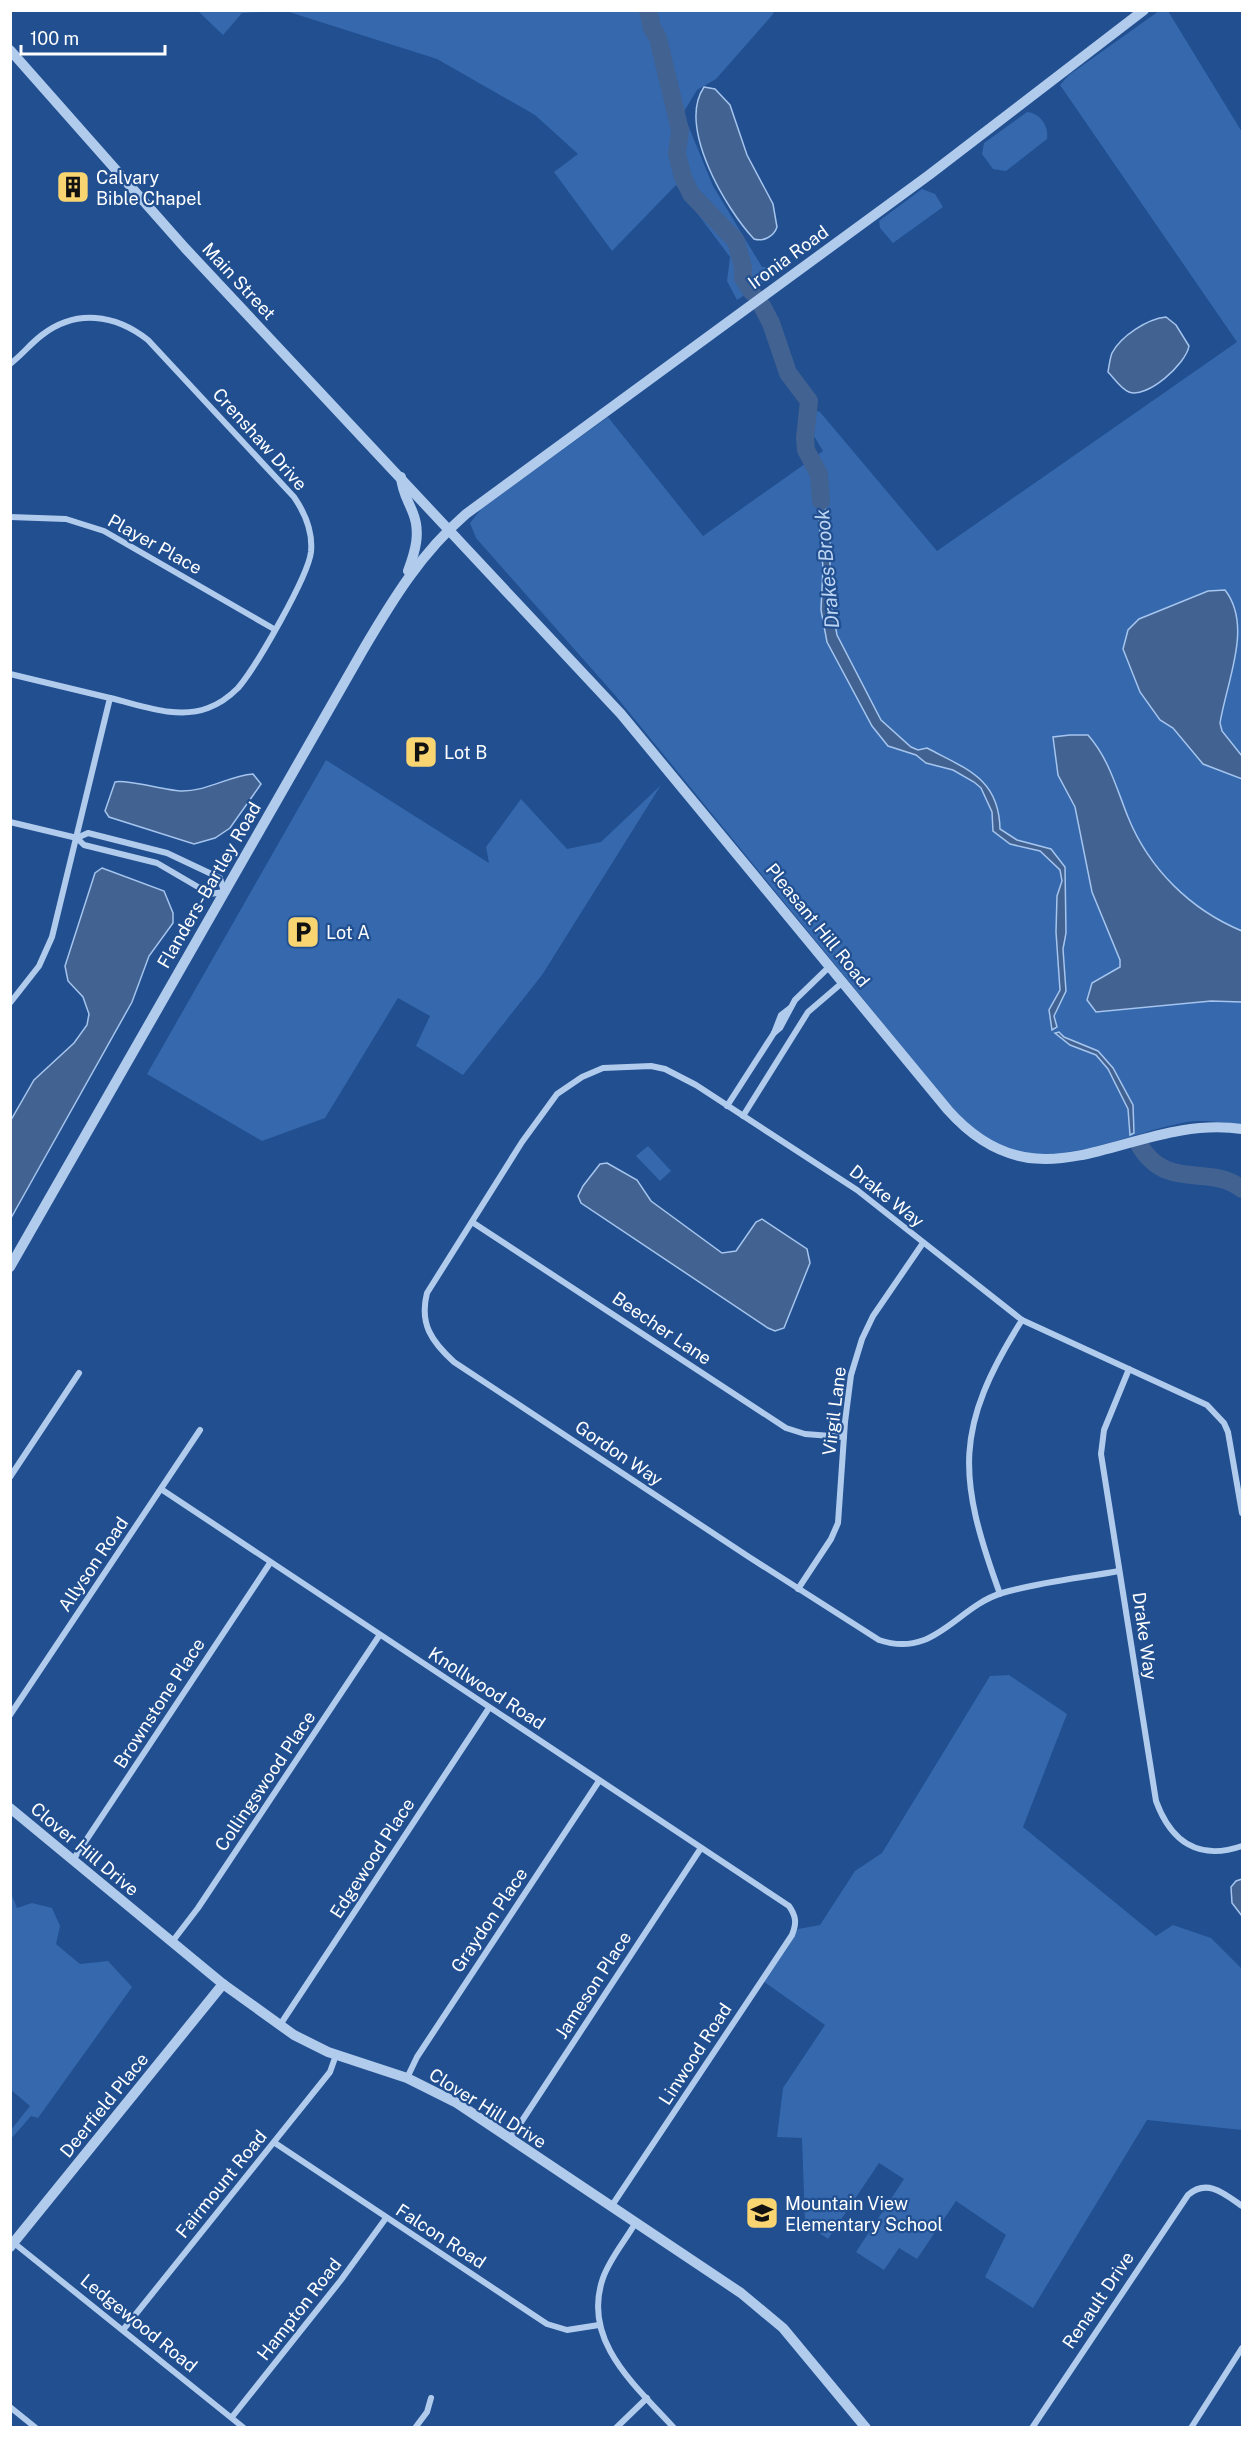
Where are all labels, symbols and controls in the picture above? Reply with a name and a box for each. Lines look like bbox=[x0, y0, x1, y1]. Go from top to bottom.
scale bar bbox=[21, 18, 165, 56]
text: 100 m bbox=[30, 28, 79, 49]
place label: Calvary Bible Chapel bbox=[96, 167, 202, 209]
building icon: Calvary Bible Chapel bbox=[55, 169, 91, 205]
street label: Ironia Road bbox=[744, 221, 832, 293]
street label: Main Street bbox=[198, 238, 280, 324]
street label: Crenshaw Drive bbox=[209, 384, 311, 494]
water label: Drakes Brook bbox=[810, 508, 844, 630]
street label: Player Place bbox=[104, 510, 206, 578]
parking icon: Lot B bbox=[403, 734, 439, 770]
place label: Lot B bbox=[444, 742, 487, 763]
street label: Flanders-Bartley Road bbox=[153, 798, 265, 972]
street label: Pleasant Hill Road bbox=[762, 859, 874, 991]
parking icon: Lot A bbox=[285, 914, 321, 950]
place label: Lot A bbox=[326, 922, 370, 943]
street label: Drake Way bbox=[846, 1160, 929, 1232]
street label: Beecher Lane bbox=[609, 1287, 715, 1369]
street label: Virgil Lane bbox=[818, 1365, 850, 1457]
street label: Gordon Way bbox=[571, 1416, 667, 1490]
street label: Allyson Road bbox=[54, 1513, 132, 1615]
street label: Drake Way bbox=[1128, 1591, 1162, 1682]
street label: Brownstone Place bbox=[109, 1634, 209, 1772]
street label: Knollwood Road bbox=[425, 1642, 549, 1734]
street label: Collingswood Place bbox=[210, 1707, 320, 1855]
street label: Edgewood Place bbox=[325, 1794, 419, 1922]
street label: Clover Hill Drive bbox=[27, 1798, 143, 1900]
street label: Graydon Place bbox=[446, 1864, 532, 1976]
street label: Jameson Place bbox=[551, 1928, 635, 2042]
street label: Linwood Road bbox=[654, 1999, 736, 2109]
street label: Deerfield Place bbox=[55, 2049, 153, 2161]
street label: Clover Hill Drive bbox=[425, 2063, 551, 2153]
street label: Fairmount Road bbox=[171, 2126, 271, 2242]
place label: Mountain View Elementary School bbox=[785, 2193, 943, 2235]
school or university icon: Mountain View Elementary School bbox=[744, 2195, 780, 2231]
street label: Falcon Road bbox=[392, 2199, 490, 2273]
street label: Renault Drive bbox=[1058, 2248, 1138, 2352]
street label: Hampton Road bbox=[253, 2254, 345, 2364]
street label: Ledgewood Road bbox=[76, 2270, 202, 2376]

